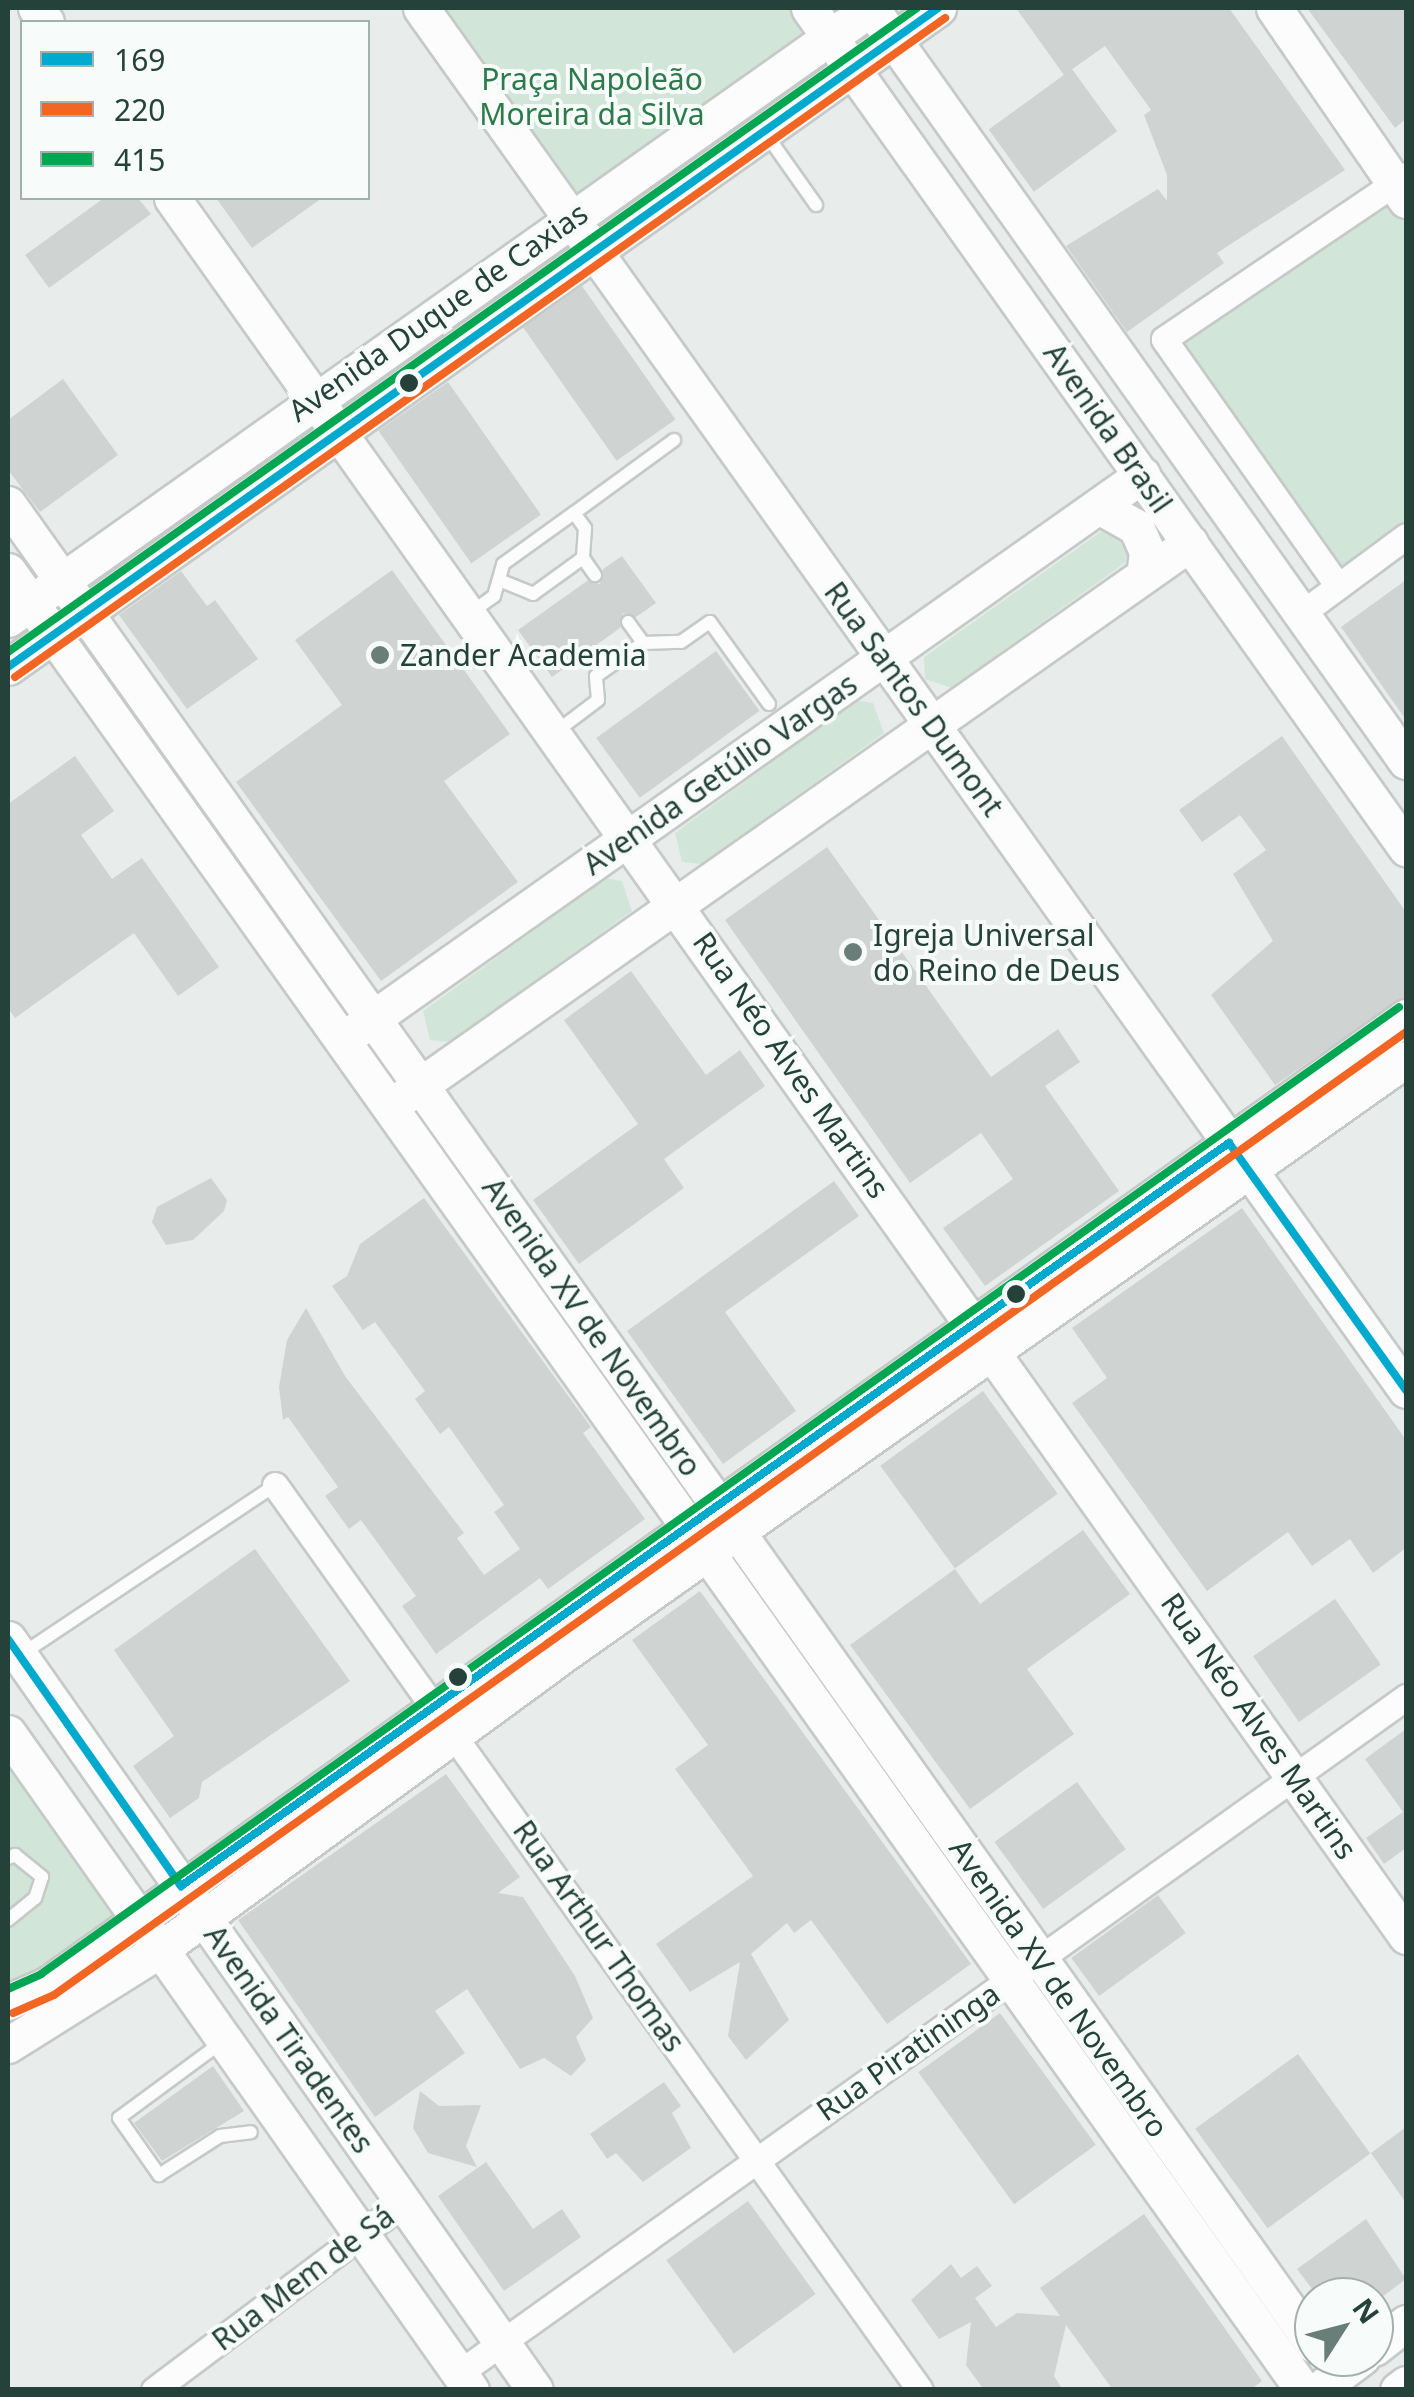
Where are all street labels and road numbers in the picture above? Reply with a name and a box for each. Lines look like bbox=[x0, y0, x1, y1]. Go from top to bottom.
street label: Avenida Duque de Caxias bbox=[282, 195, 594, 429]
street label: Avenida Brasil bbox=[1036, 336, 1180, 520]
street label: Rua Santos Dumont bbox=[817, 575, 1011, 823]
street label: Avenida Getúlio Vargas bbox=[576, 666, 864, 882]
street label: Rua Néo Alves Martins bbox=[685, 925, 897, 1205]
street label: Avenida XV de Novembro bbox=[475, 1171, 709, 1483]
street label: Rua Néo Alves Martins bbox=[1153, 1586, 1365, 1866]
street label: Rua Arthur Thomas bbox=[506, 1813, 692, 2059]
street label: Avenida XV de Novembro bbox=[942, 1832, 1176, 2144]
street label: Avenida Tiradentes bbox=[197, 1918, 381, 2160]
street label: Rua Piratininga bbox=[810, 1976, 1006, 2128]
street label: Rua Mem de Sá bbox=[205, 2198, 401, 2358]

